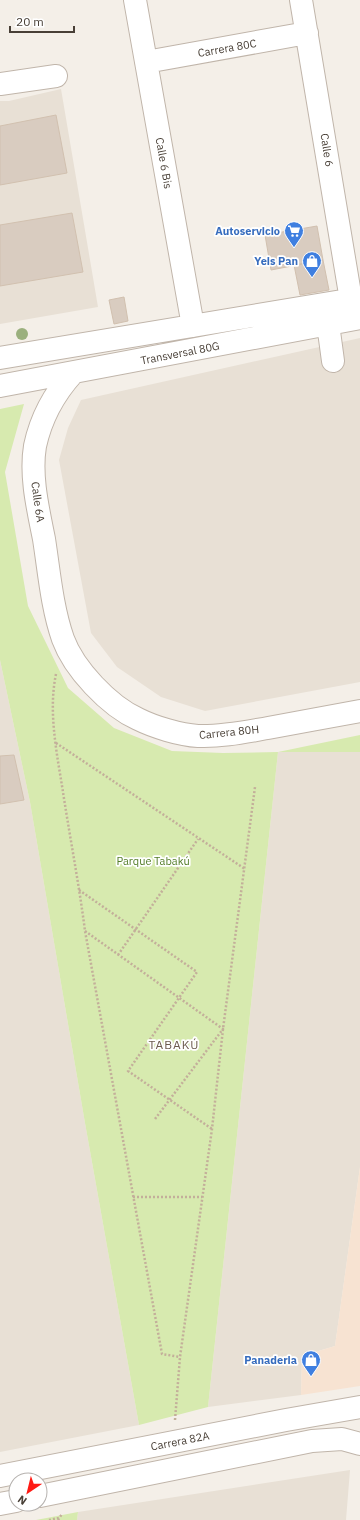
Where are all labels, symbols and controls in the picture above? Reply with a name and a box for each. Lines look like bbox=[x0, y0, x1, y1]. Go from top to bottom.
scale bar bbox=[10, 8, 74, 34]
text: 20 m bbox=[16, 14, 44, 29]
street label: Carrera 80C bbox=[197, 36, 258, 60]
street label: Calle 6 bbox=[317, 132, 337, 168]
street label: Calle 6 Bis bbox=[153, 136, 175, 190]
supermarket icon: Autoservicio bbox=[283, 220, 305, 248]
place label: Autoservicio bbox=[215, 224, 280, 238]
shop icon: Yeis Pan bbox=[301, 250, 323, 278]
place label: Yeis Pan bbox=[254, 254, 298, 268]
street label: Transversal 80G bbox=[139, 338, 221, 368]
street label: Calle 6A bbox=[28, 481, 48, 523]
street label: Carrera 80H bbox=[198, 722, 260, 742]
park label: Parque Tabakú bbox=[116, 854, 190, 868]
district label: TABAKÚ bbox=[149, 1037, 199, 1052]
shop icon: Panaderia bbox=[300, 1349, 322, 1377]
place label: Panaderia bbox=[244, 1353, 297, 1367]
street label: Carrera 82A bbox=[149, 1428, 211, 1454]
north arrow bbox=[8, 1472, 48, 1512]
text: N bbox=[15, 1492, 30, 1508]

